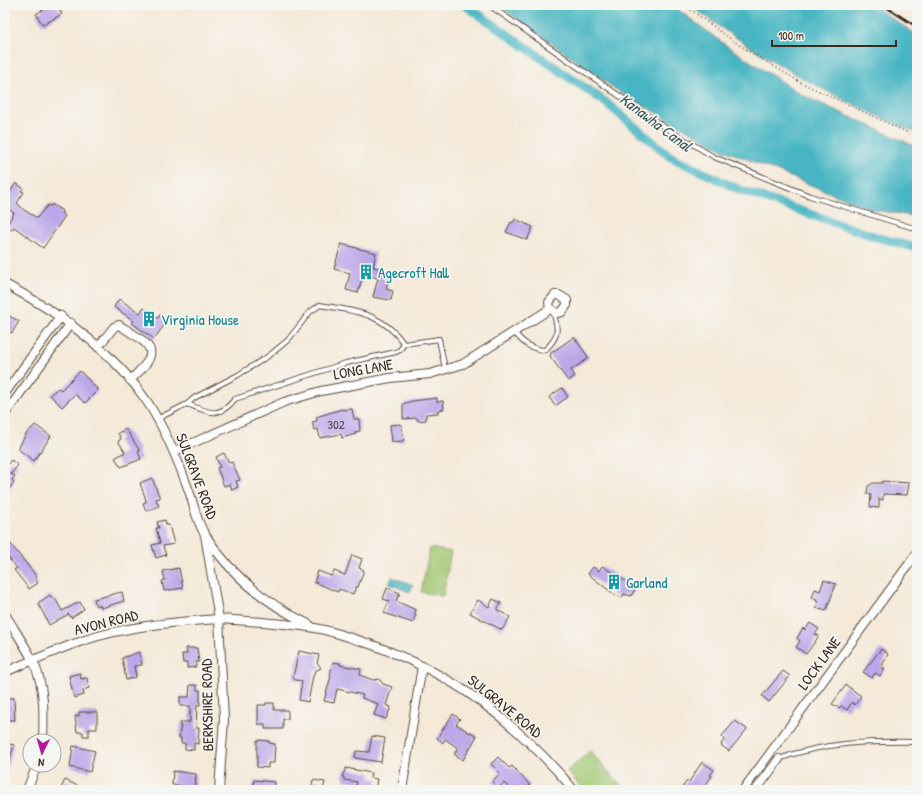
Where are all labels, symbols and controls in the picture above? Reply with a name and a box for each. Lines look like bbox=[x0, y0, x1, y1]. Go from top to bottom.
scale bar bbox=[772, 22, 896, 48]
text: 100 m bbox=[778, 27, 804, 44]
water label: Kanawha Canal bbox=[615, 88, 697, 157]
place label: Agecroft Hall bbox=[378, 262, 450, 283]
building icon: Agecroft Hall bbox=[357, 263, 375, 281]
place label: Virginia House bbox=[161, 309, 239, 330]
building icon: Virginia House bbox=[140, 310, 158, 328]
street label: LONG LANE bbox=[332, 353, 395, 385]
house number: 302 bbox=[327, 415, 345, 433]
street label: SULGRAVE ROAD bbox=[171, 430, 223, 523]
place label: Garland bbox=[626, 572, 668, 593]
building icon: Garland bbox=[605, 573, 623, 591]
street label: AVON ROAD bbox=[72, 604, 141, 640]
street label: LOCK LANE bbox=[793, 632, 846, 694]
street label: BERKSHIRE ROAD bbox=[196, 658, 218, 752]
street label: SULGRAVE ROAD bbox=[463, 669, 547, 743]
north arrow bbox=[22, 733, 62, 773]
text: N bbox=[37, 756, 45, 770]

